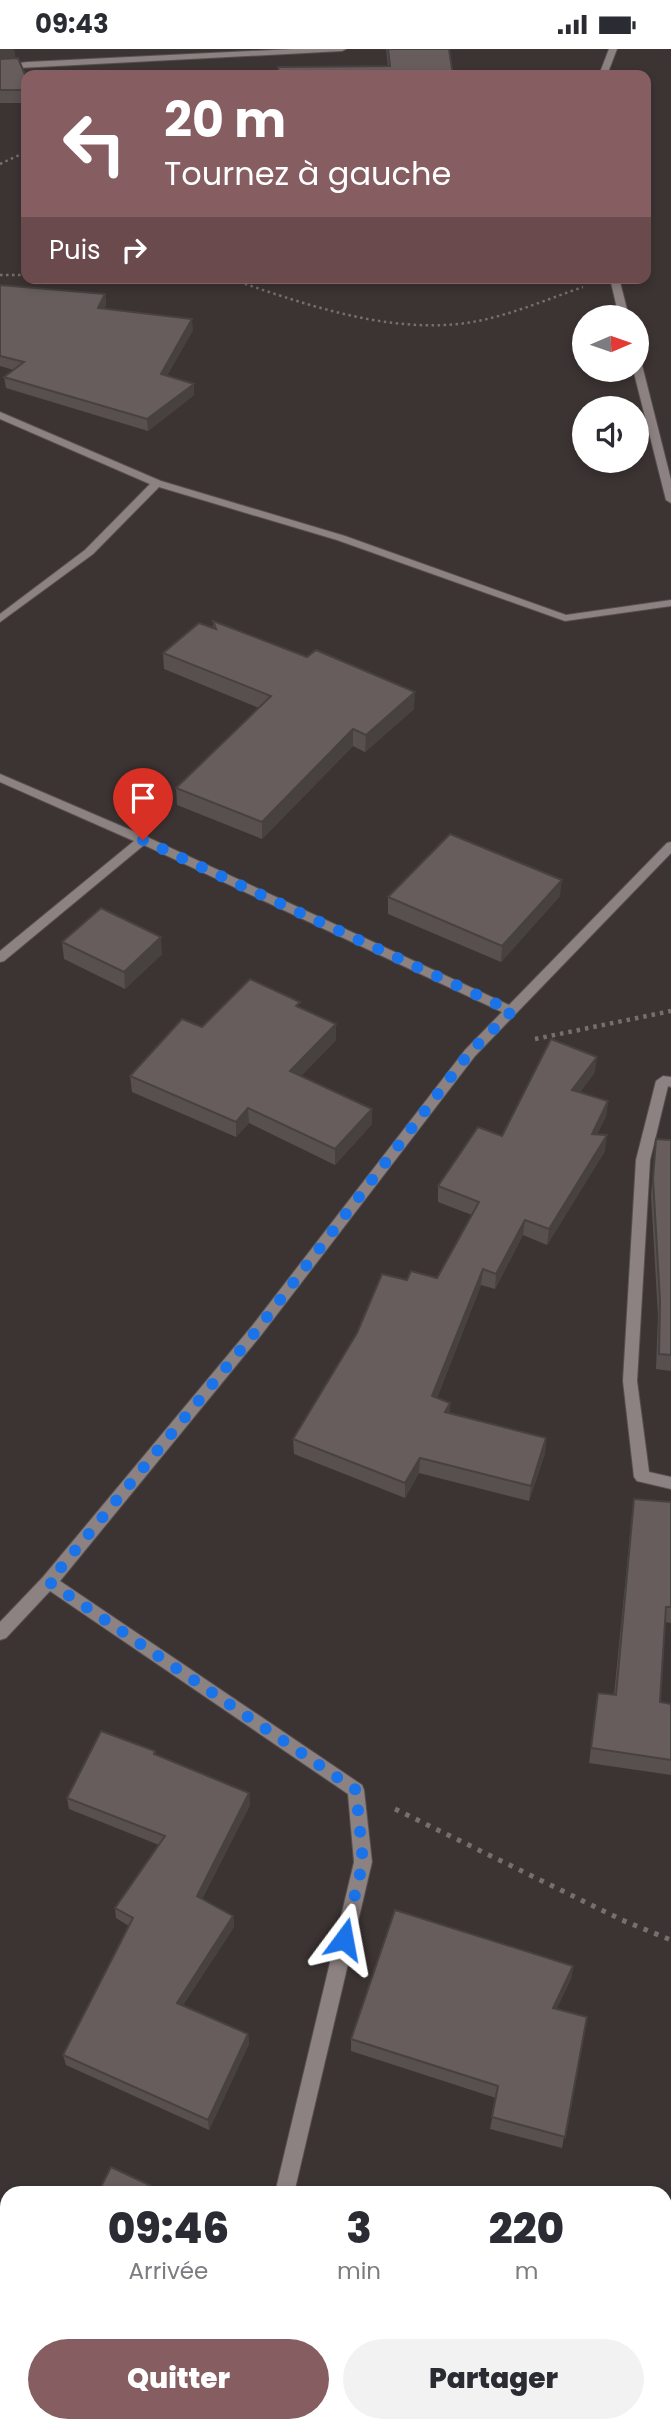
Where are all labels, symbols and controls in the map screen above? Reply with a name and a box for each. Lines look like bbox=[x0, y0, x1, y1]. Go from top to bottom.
text: 09:43 bbox=[35, 6, 109, 42]
text: 20 m bbox=[164, 86, 286, 154]
icon: left bbox=[49, 98, 140, 189]
text: Tournez à gauche bbox=[164, 151, 451, 196]
icon: right bbox=[115, 231, 153, 269]
text: Puis bbox=[49, 232, 101, 268]
north arrow bbox=[572, 305, 649, 381]
map controls bbox=[572, 305, 649, 473]
button: sound bbox=[572, 396, 649, 473]
pin bbox=[113, 768, 173, 840]
icon: arrive bbox=[124, 779, 162, 817]
position arrow bbox=[307, 1902, 381, 1976]
text: 09:46 bbox=[108, 2199, 229, 2258]
text: 3 bbox=[346, 2199, 372, 2258]
text: 220 bbox=[489, 2199, 564, 2258]
text: Arrivée bbox=[129, 2255, 208, 2287]
text: min bbox=[337, 2255, 381, 2287]
text: m bbox=[515, 2255, 538, 2287]
button: Quitter bbox=[28, 2339, 329, 2419]
button: Partager bbox=[343, 2339, 644, 2419]

